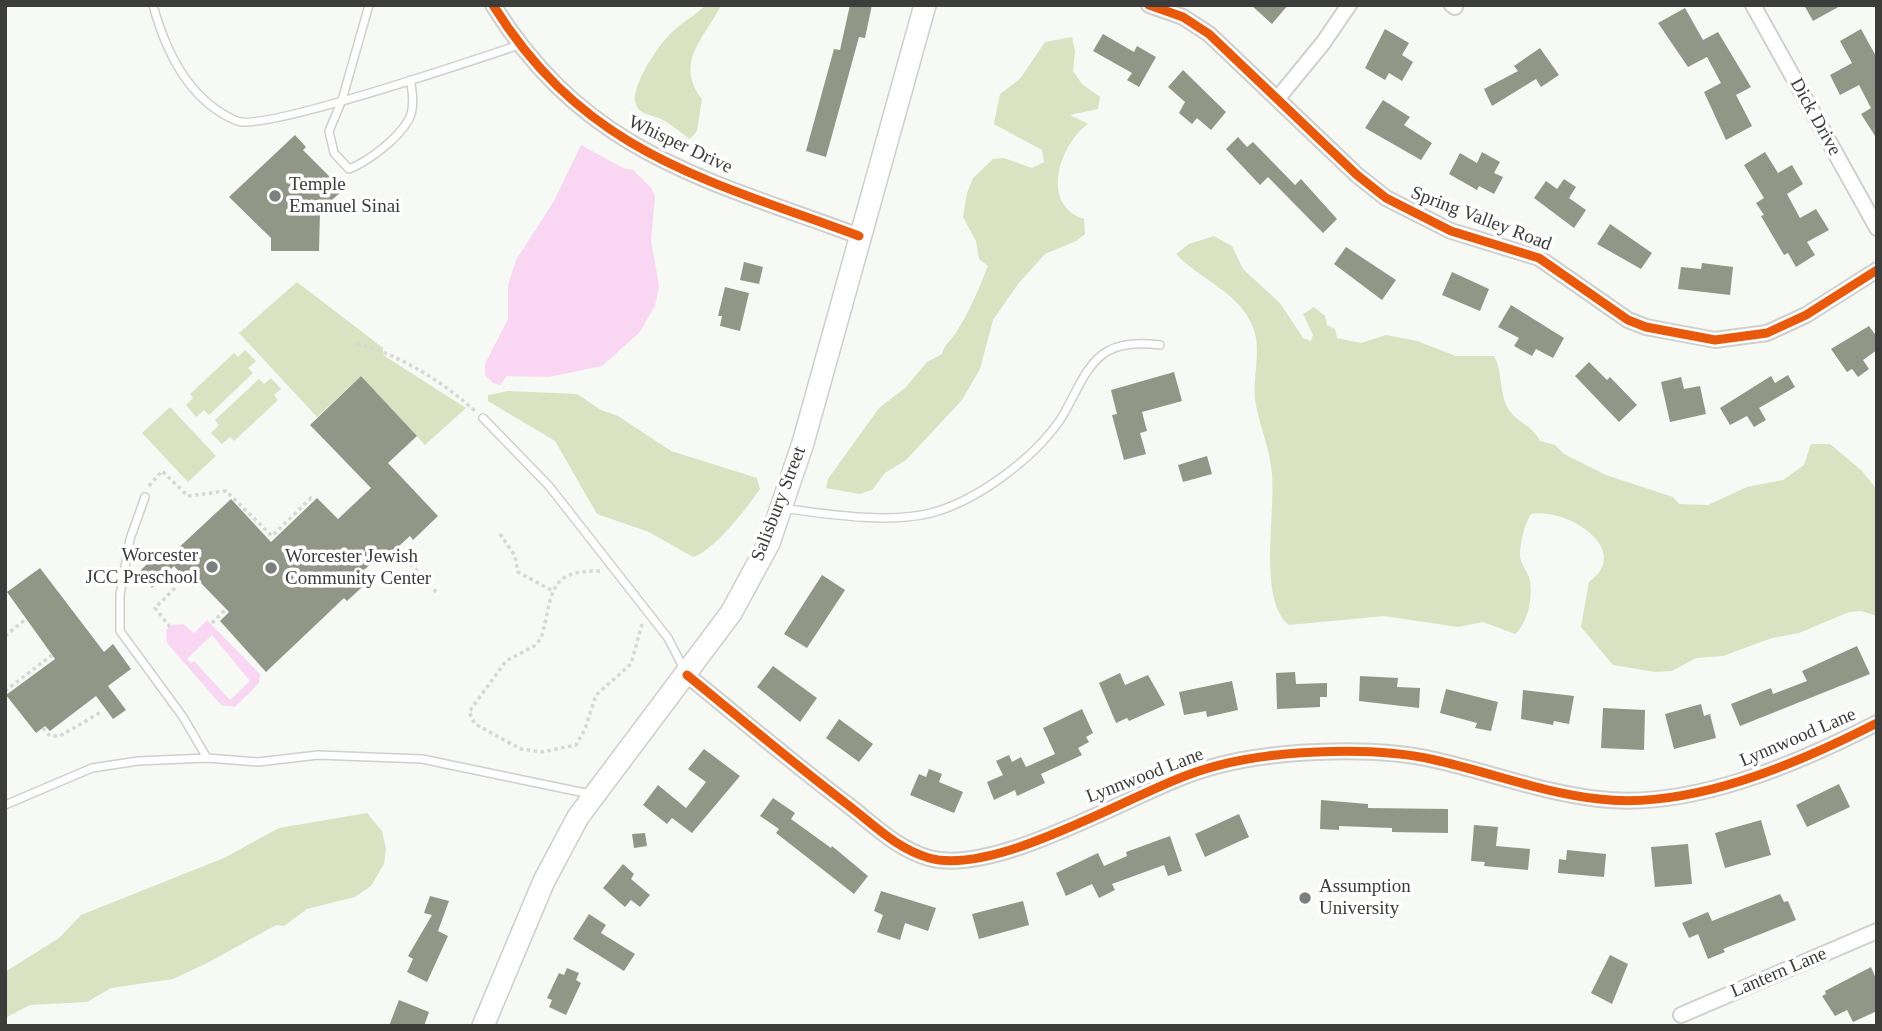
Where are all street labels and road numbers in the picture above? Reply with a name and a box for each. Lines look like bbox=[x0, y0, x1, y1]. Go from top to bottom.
street label: Dick Drive bbox=[1784, 74, 1846, 160]
street label: Whisper Drive bbox=[624, 111, 736, 179]
street label: Spring Valley Road bbox=[1407, 182, 1555, 256]
street label: Salisbury Street bbox=[747, 444, 811, 564]
street label: Lynnwood Lane bbox=[1736, 703, 1860, 773]
street label: Lynnwood Lane bbox=[1083, 743, 1207, 809]
street label: Lantern Lane bbox=[1728, 943, 1830, 1003]

